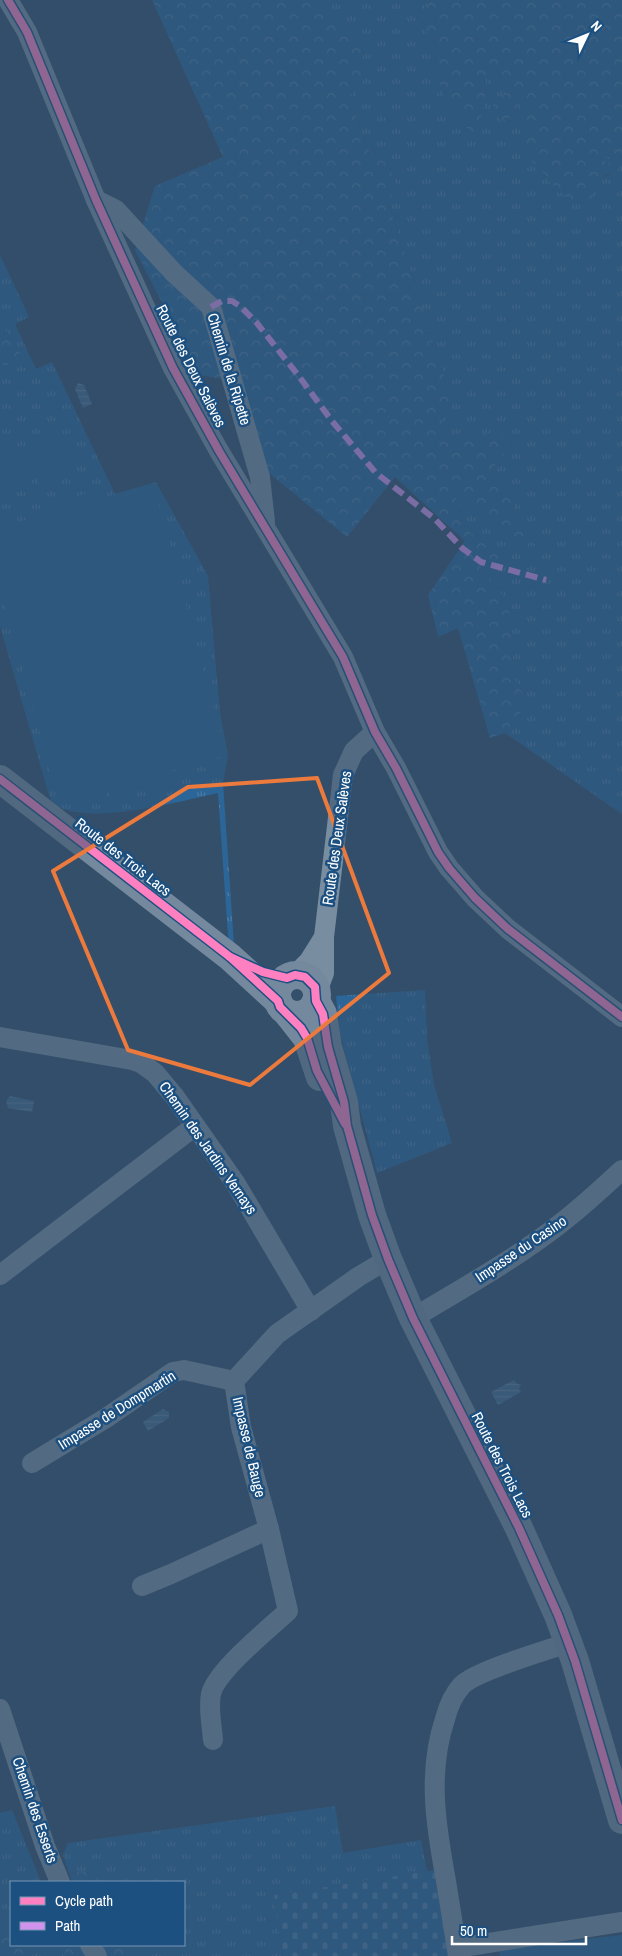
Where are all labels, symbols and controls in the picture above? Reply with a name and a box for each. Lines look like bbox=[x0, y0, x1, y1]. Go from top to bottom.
north arrow bbox=[562, 10, 612, 60]
text: N bbox=[587, 17, 606, 35]
street label: Route des Deux Salèves bbox=[151, 301, 232, 431]
street label: Chemin de la Ripette bbox=[202, 310, 257, 428]
street label: Route des Deux Salèves bbox=[317, 769, 356, 906]
street label: Route des Trois Lacs bbox=[71, 813, 176, 901]
street label: Chemin des Jardins Vernays bbox=[155, 1077, 262, 1218]
street label: Impasse du Casino bbox=[471, 1210, 571, 1287]
street label: Impasse de Dompmartin bbox=[54, 1365, 179, 1454]
street label: Impasse de Bauge bbox=[228, 1395, 271, 1499]
street label: Route des Trois Lacs bbox=[467, 1408, 538, 1521]
street label: Chemin des Esserts bbox=[8, 1754, 63, 1866]
legend bbox=[10, 1881, 185, 1946]
text: Cycle path bbox=[55, 1890, 113, 1911]
scale bar bbox=[452, 1914, 586, 1946]
text: Path bbox=[55, 1915, 80, 1936]
text: 50 m bbox=[460, 1920, 487, 1941]

